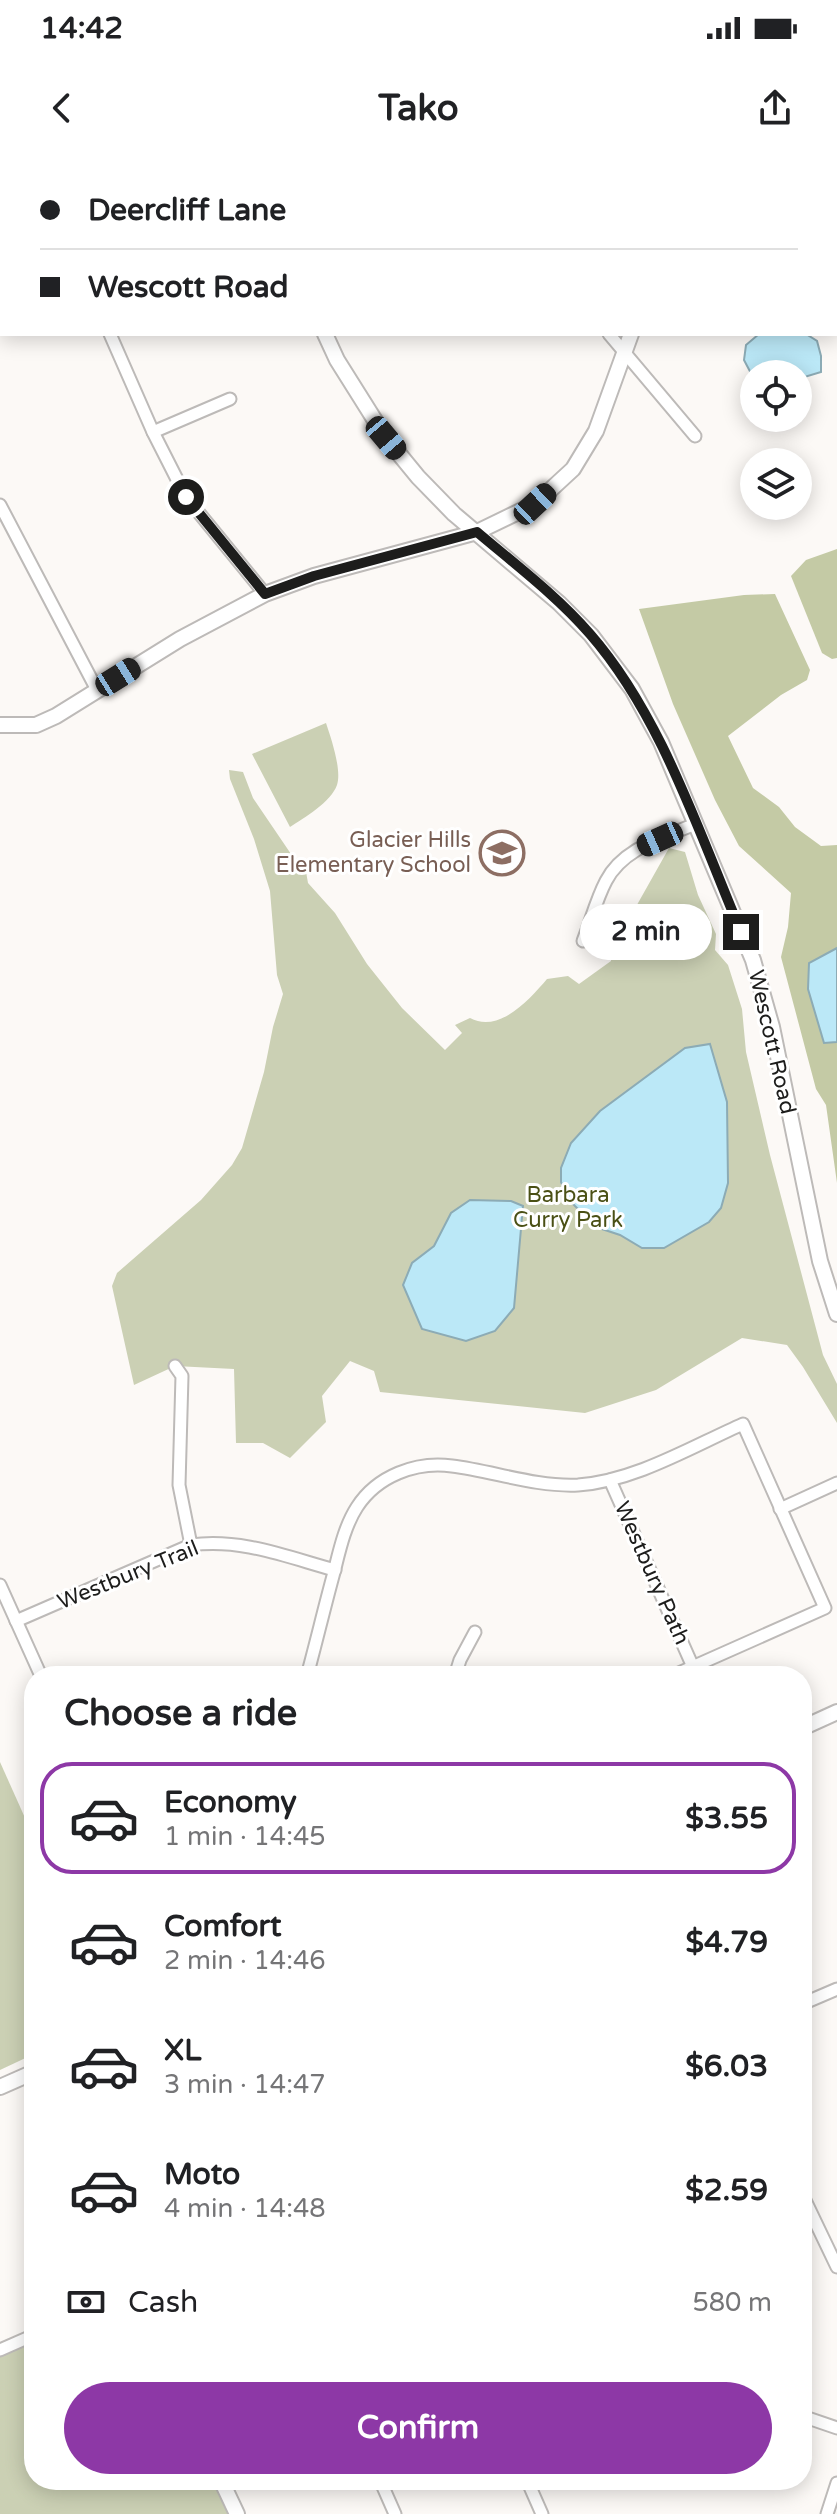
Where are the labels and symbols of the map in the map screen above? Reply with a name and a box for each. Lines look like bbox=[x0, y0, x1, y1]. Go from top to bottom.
car bbox=[361, 412, 411, 464]
route start bbox=[168, 479, 204, 515]
car bbox=[509, 479, 561, 529]
car bbox=[91, 654, 145, 700]
car bbox=[633, 818, 687, 860]
place label: Glacier Hills Elementary School bbox=[276, 827, 471, 878]
school or university icon: Glacier Hills Elementary School bbox=[478, 829, 526, 877]
callout: 2 min bbox=[581, 904, 713, 960]
route end bbox=[723, 914, 759, 950]
street label: Wescott Road bbox=[743, 967, 801, 1117]
park label: Barbara Curry Park bbox=[513, 1182, 623, 1233]
street label: Westbury Path bbox=[609, 1497, 695, 1649]
street label: Westbury Trail bbox=[54, 1535, 202, 1615]

